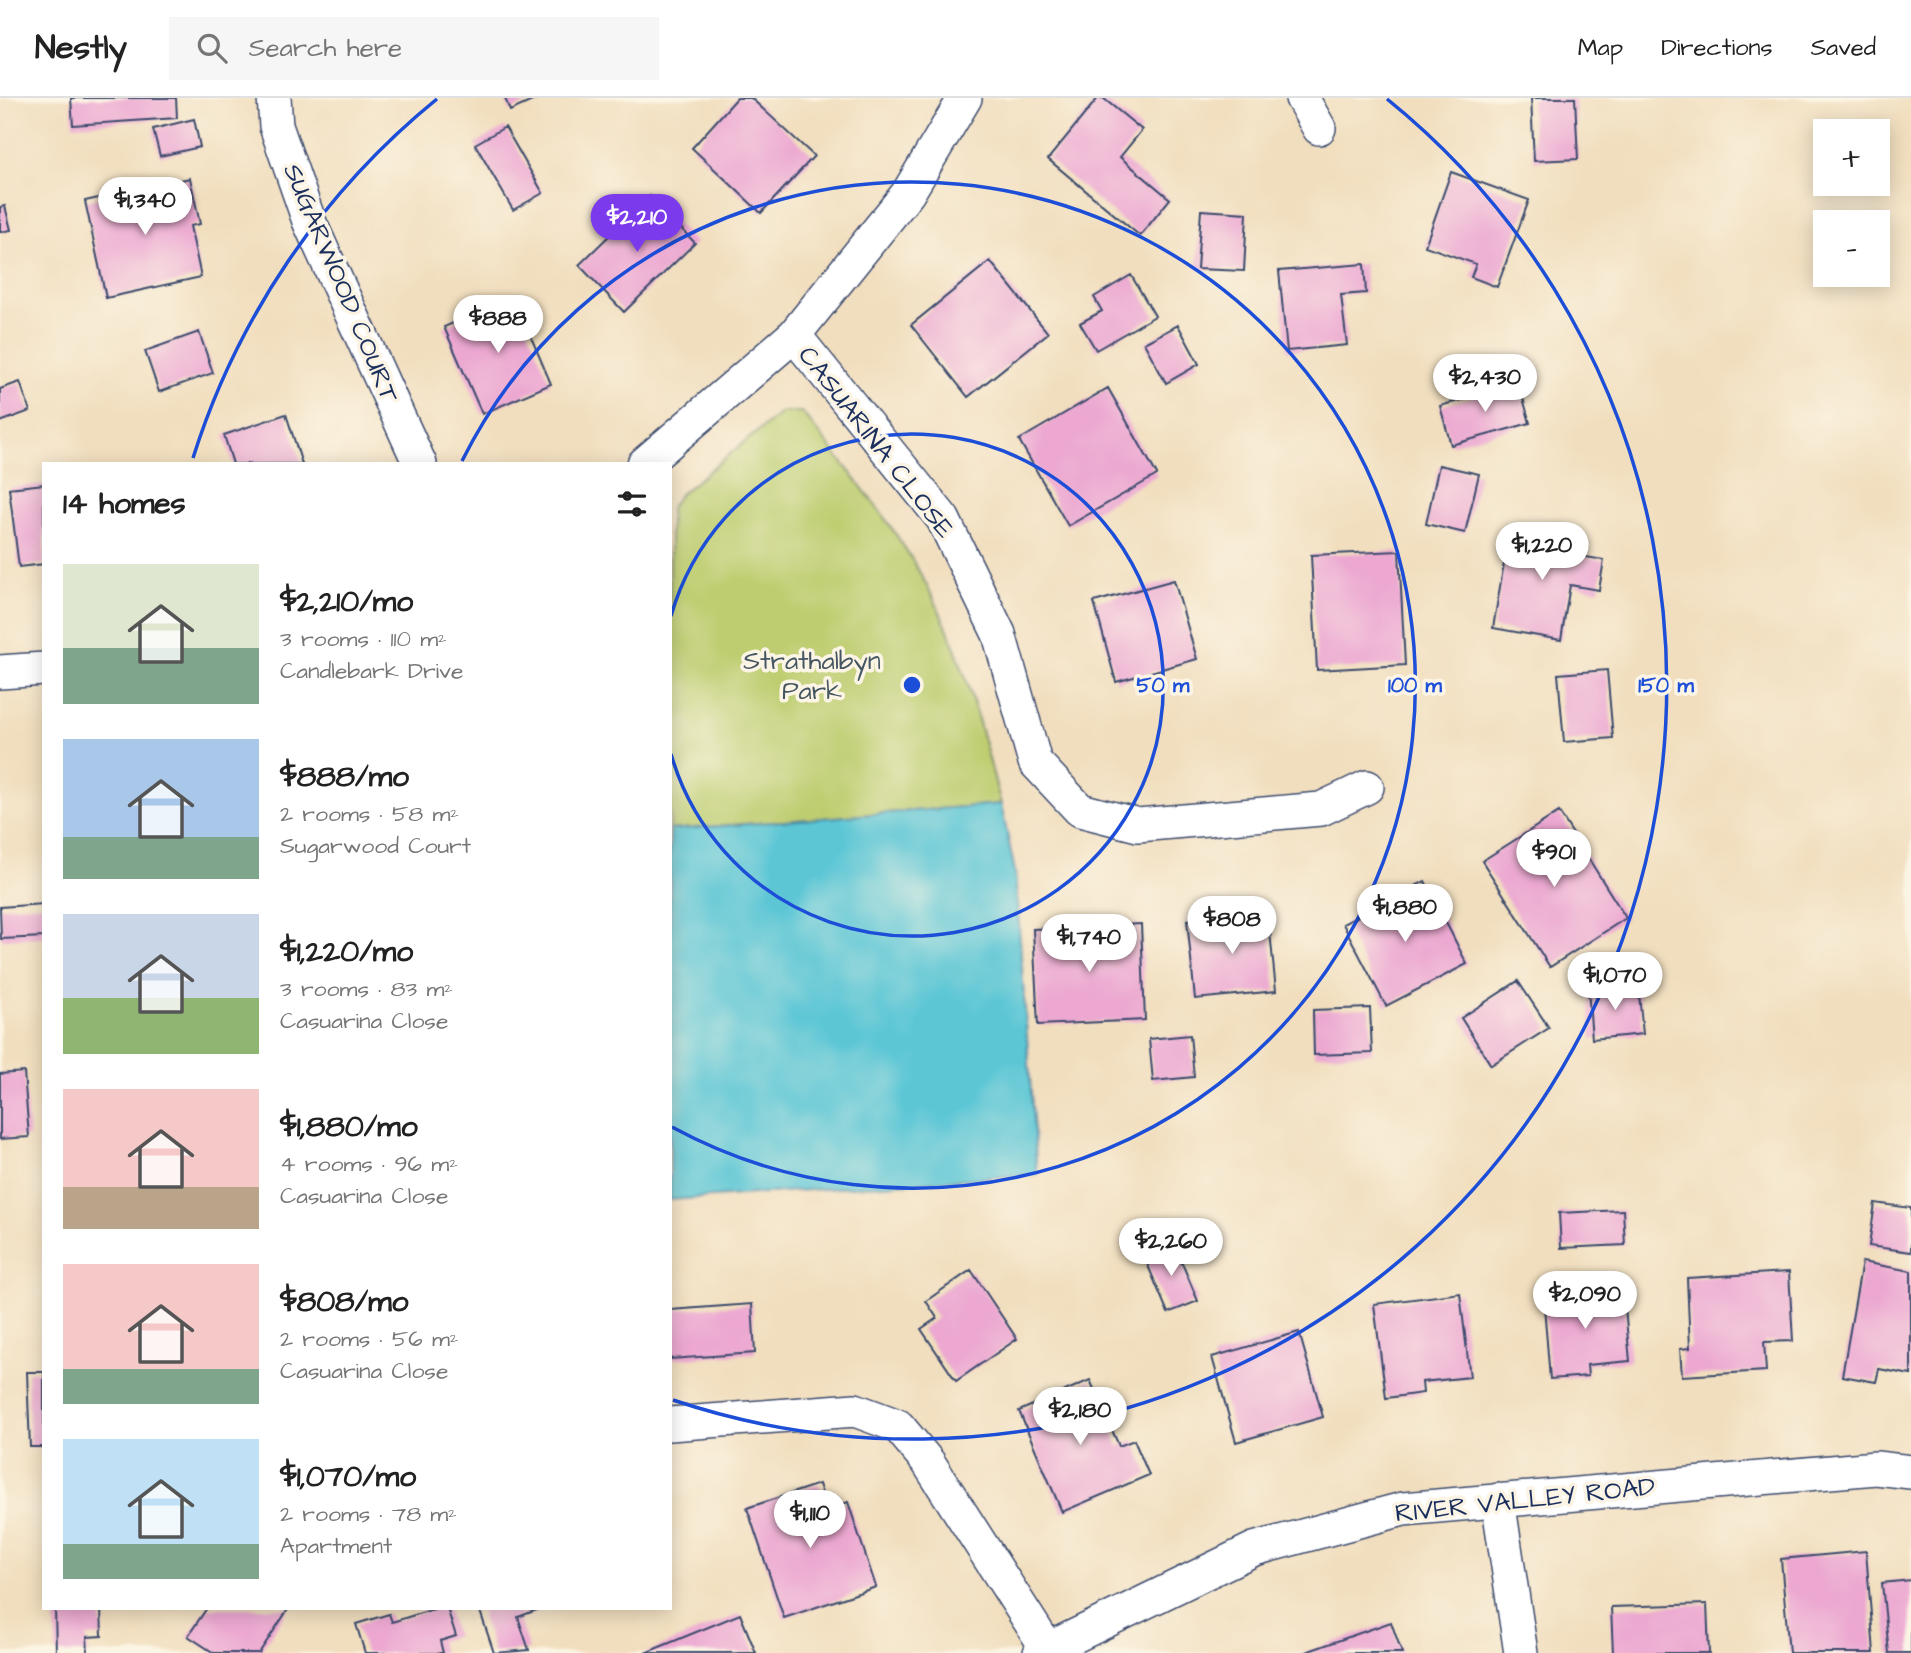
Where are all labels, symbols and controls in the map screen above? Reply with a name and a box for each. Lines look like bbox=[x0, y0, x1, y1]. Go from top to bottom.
search box bbox=[169, 17, 659, 80]
text: Nestly bbox=[35, 25, 127, 71]
icon: search bbox=[193, 29, 231, 67]
text: Search here bbox=[249, 30, 402, 66]
text: Map bbox=[1578, 31, 1623, 65]
text: Directions bbox=[1661, 31, 1773, 65]
text: Saved bbox=[1811, 31, 1876, 65]
map controls bbox=[1813, 119, 1890, 287]
button: + bbox=[1813, 119, 1890, 196]
street label: SUGARWOOD COURT bbox=[274, 158, 408, 409]
pin: $1,340 bbox=[88, 178, 202, 237]
text: $1,340 bbox=[114, 184, 176, 216]
pin: $2,210 bbox=[580, 194, 694, 254]
text: $2,210 bbox=[607, 201, 667, 233]
button: − bbox=[1813, 210, 1890, 287]
pin: $888 bbox=[457, 296, 539, 355]
text: $888 bbox=[469, 302, 527, 334]
street label: CASUARINA CLOSE bbox=[790, 338, 962, 546]
pin: $2,430 bbox=[1428, 354, 1542, 414]
text: $2,430 bbox=[1449, 361, 1521, 393]
text: 14 homes bbox=[63, 483, 186, 525]
icon: filters bbox=[613, 485, 651, 523]
pin: $1,220 bbox=[1485, 522, 1599, 582]
text: $1,220 bbox=[1512, 529, 1572, 561]
text: $2,210/mo bbox=[280, 581, 413, 623]
icon: home bbox=[119, 592, 203, 676]
text: 3 rooms · 110 m² bbox=[280, 623, 447, 655]
park label: Strathalbyn Park bbox=[743, 643, 881, 709]
text: Candlebark Drive bbox=[280, 655, 463, 687]
text: 50 m bbox=[1137, 671, 1190, 700]
text: 100 m bbox=[1388, 671, 1443, 700]
text: 150 m bbox=[1638, 671, 1694, 700]
centre of rings bbox=[900, 673, 924, 697]
text: $888/mo bbox=[280, 756, 409, 798]
icon: home bbox=[119, 767, 203, 851]
text: 2 rooms · 58 m² bbox=[280, 798, 459, 830]
text: Sugarwood Court bbox=[280, 830, 471, 862]
pin: $901 bbox=[1513, 830, 1595, 889]
text: $901 bbox=[1532, 836, 1576, 868]
pin: $1,880 bbox=[1348, 884, 1462, 944]
text: $1,880 bbox=[1373, 891, 1437, 923]
pin: $808 bbox=[1191, 896, 1273, 956]
text: $808 bbox=[1203, 903, 1261, 935]
pin: $1,740 bbox=[1032, 914, 1146, 974]
text: $1,740 bbox=[1057, 921, 1121, 953]
text: $1,220/mo bbox=[280, 931, 413, 973]
icon: home bbox=[119, 942, 203, 1026]
pin: $1,070 bbox=[1558, 953, 1672, 1012]
text: $1,070 bbox=[1583, 959, 1647, 991]
text: 3 rooms · 83 m² bbox=[280, 973, 453, 1005]
text: Casuarina Close bbox=[280, 1005, 448, 1037]
text: $1,880/mo bbox=[280, 1106, 418, 1148]
icon: home bbox=[119, 1117, 203, 1201]
text: 4 rooms · 96 m² bbox=[280, 1148, 458, 1180]
text: Casuarina Close bbox=[280, 1180, 448, 1212]
pin: $2,260 bbox=[1114, 1218, 1228, 1278]
text: $2,260 bbox=[1135, 1225, 1207, 1257]
pin: $2,090 bbox=[1528, 1272, 1642, 1331]
text: $2,090 bbox=[1549, 1278, 1621, 1310]
text: $808/mo bbox=[280, 1281, 408, 1323]
icon: home bbox=[119, 1292, 203, 1376]
text: 2 rooms · 56 m² bbox=[280, 1323, 458, 1355]
text: Casuarina Close bbox=[280, 1355, 448, 1387]
pin: $2,180 bbox=[1023, 1388, 1137, 1447]
text: $2,180 bbox=[1049, 1394, 1111, 1426]
text: $1,070/mo bbox=[280, 1456, 416, 1498]
icon: home bbox=[119, 1467, 203, 1551]
street label: RIVER VALLEY ROAD bbox=[1393, 1468, 1657, 1532]
pin: $1,110 bbox=[753, 1490, 867, 1550]
text: $1,110 bbox=[790, 1497, 830, 1529]
text: 2 rooms · 78 m² bbox=[280, 1498, 457, 1530]
text: Apartment bbox=[280, 1530, 392, 1562]

